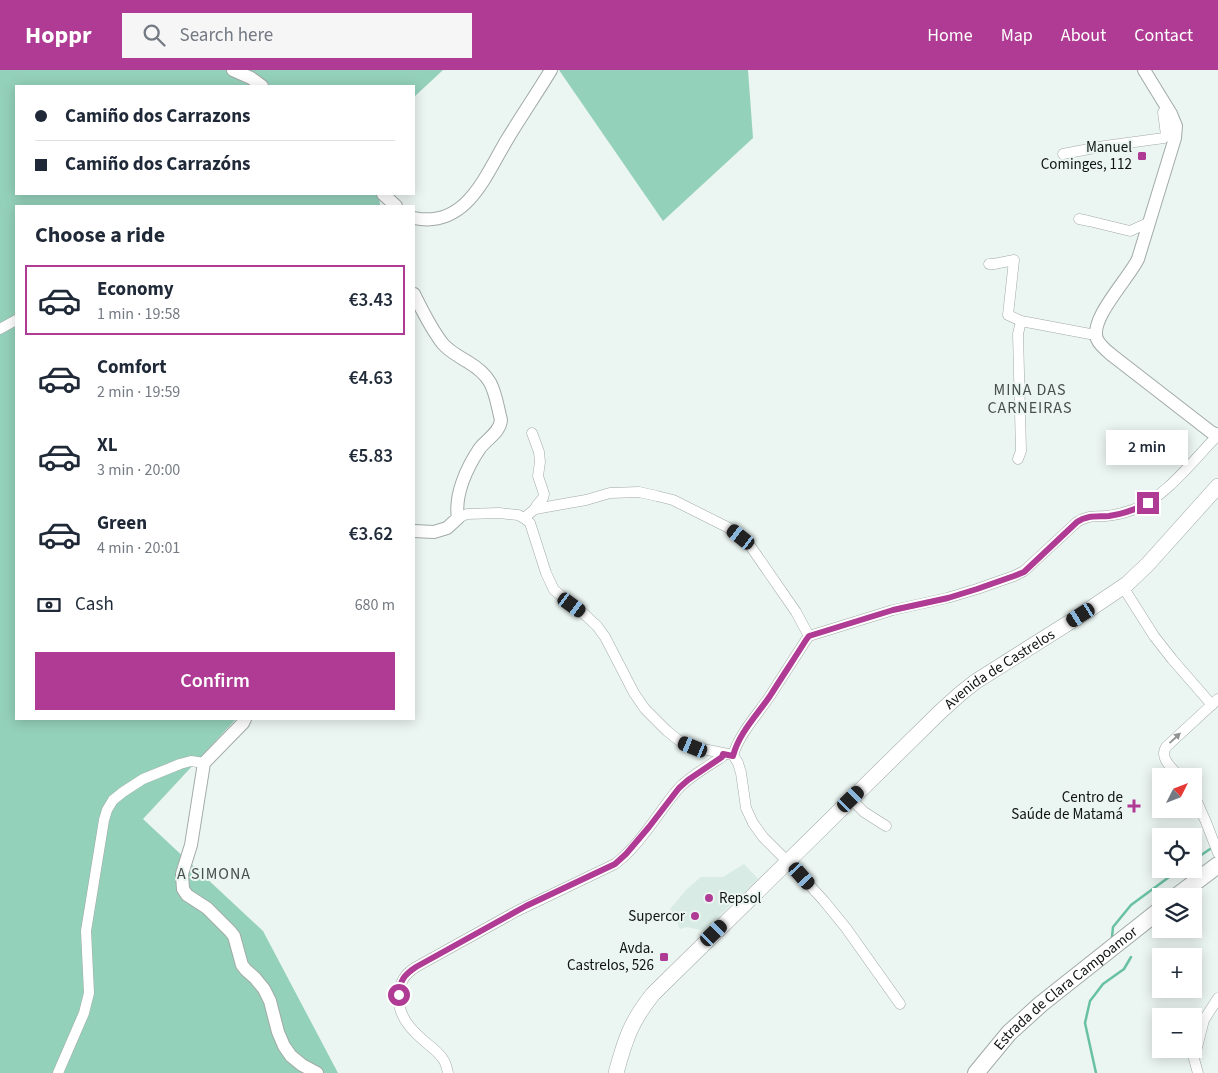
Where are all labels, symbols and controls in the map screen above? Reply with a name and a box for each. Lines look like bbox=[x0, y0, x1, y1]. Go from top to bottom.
search box bbox=[122, 13, 472, 58]
text: Hoppr bbox=[25, 18, 92, 53]
icon: search bbox=[140, 21, 168, 49]
text: Search here bbox=[180, 22, 273, 49]
text: Home bbox=[927, 23, 973, 48]
text: Map bbox=[1001, 23, 1033, 48]
text: About bbox=[1061, 23, 1106, 48]
text: Contact bbox=[1134, 23, 1193, 48]
text: Camiño dos Carrazons bbox=[65, 103, 250, 130]
place label: Manuel Cominges, 112 bbox=[1041, 137, 1132, 175]
marker: Manuel Cominges, 112 bbox=[1136, 150, 1148, 162]
text: Camiño dos Carrazóns bbox=[65, 151, 250, 178]
text: Choose a ride bbox=[35, 219, 165, 251]
text: Economy bbox=[97, 276, 174, 303]
icon: car bbox=[37, 278, 82, 323]
text: €3.43 bbox=[349, 287, 393, 314]
text: 1 min · 19:58 bbox=[97, 303, 180, 325]
text: Comfort bbox=[97, 354, 167, 381]
icon: car bbox=[37, 356, 82, 401]
text: €4.63 bbox=[349, 365, 393, 392]
district label: MINA DAS CARNEIRAS bbox=[987, 379, 1073, 419]
text: 2 min · 19:59 bbox=[97, 381, 180, 403]
callout: 2 min bbox=[1107, 430, 1189, 466]
text: XL bbox=[97, 432, 118, 459]
icon: car bbox=[37, 434, 82, 479]
text: 2 min bbox=[1128, 436, 1166, 458]
text: €5.83 bbox=[349, 443, 393, 470]
text: 3 min · 20:00 bbox=[97, 459, 180, 481]
route end bbox=[1137, 492, 1159, 514]
text: Green bbox=[97, 510, 147, 537]
icon: car bbox=[37, 512, 82, 557]
text: €3.62 bbox=[349, 521, 393, 548]
car bbox=[724, 522, 757, 552]
text: 4 min · 20:01 bbox=[97, 537, 180, 559]
car bbox=[555, 590, 588, 620]
icon: cash bbox=[35, 591, 63, 619]
text: Cash bbox=[75, 591, 114, 618]
text: 680 m bbox=[355, 594, 395, 616]
car bbox=[1064, 601, 1097, 629]
street label: Avenida de Castrelos bbox=[940, 624, 1059, 714]
button: Confirm bbox=[35, 652, 395, 710]
one-way arrow bbox=[1169, 732, 1181, 744]
car bbox=[676, 734, 709, 760]
north arrow bbox=[1152, 768, 1202, 818]
map controls bbox=[1152, 768, 1202, 1058]
car bbox=[834, 783, 867, 815]
place label: Centro de Saúde de Matamá bbox=[1011, 787, 1123, 825]
marker: Centro de Saúde de Matamá bbox=[1127, 799, 1141, 813]
button: locate bbox=[1152, 828, 1202, 878]
car bbox=[786, 860, 817, 892]
district label: A SIMONA bbox=[177, 863, 251, 885]
place label: Repsol bbox=[719, 888, 762, 909]
button: layers bbox=[1152, 888, 1202, 938]
marker: Repsol bbox=[703, 892, 715, 904]
place label: Supercor bbox=[628, 906, 686, 927]
marker: Supercor bbox=[689, 910, 701, 922]
car bbox=[697, 917, 730, 949]
street label: Estrada de Clara Campoamor bbox=[989, 921, 1143, 1055]
place label: Avda. Castrelos, 526 bbox=[567, 938, 654, 976]
button: + bbox=[1152, 948, 1202, 998]
marker: Avda. Castrelos, 526 bbox=[658, 951, 670, 963]
route start bbox=[388, 984, 410, 1006]
button: − bbox=[1152, 1008, 1202, 1058]

